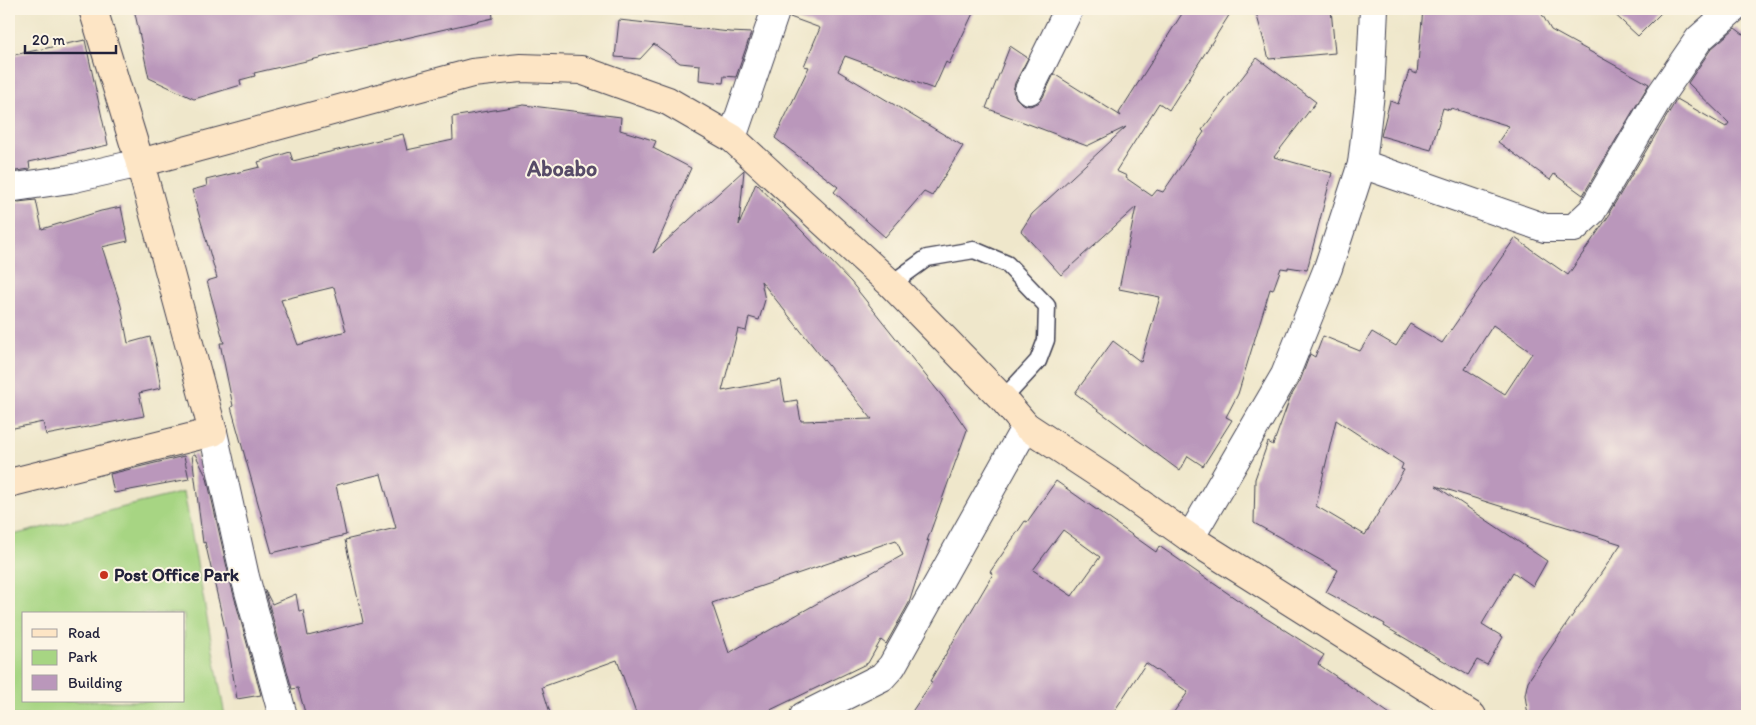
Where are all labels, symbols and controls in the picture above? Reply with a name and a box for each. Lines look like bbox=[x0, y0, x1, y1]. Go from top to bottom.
scale bar bbox=[25, 22, 116, 54]
text: 20 m bbox=[32, 31, 66, 49]
district label: Aboabo bbox=[526, 155, 597, 182]
place label: Post Office Park bbox=[114, 564, 240, 586]
marker: Post Office Park bbox=[98, 569, 110, 581]
legend bbox=[22, 612, 185, 702]
text: Road bbox=[68, 624, 101, 642]
text: Park bbox=[68, 648, 98, 666]
text: Building bbox=[68, 674, 122, 692]

